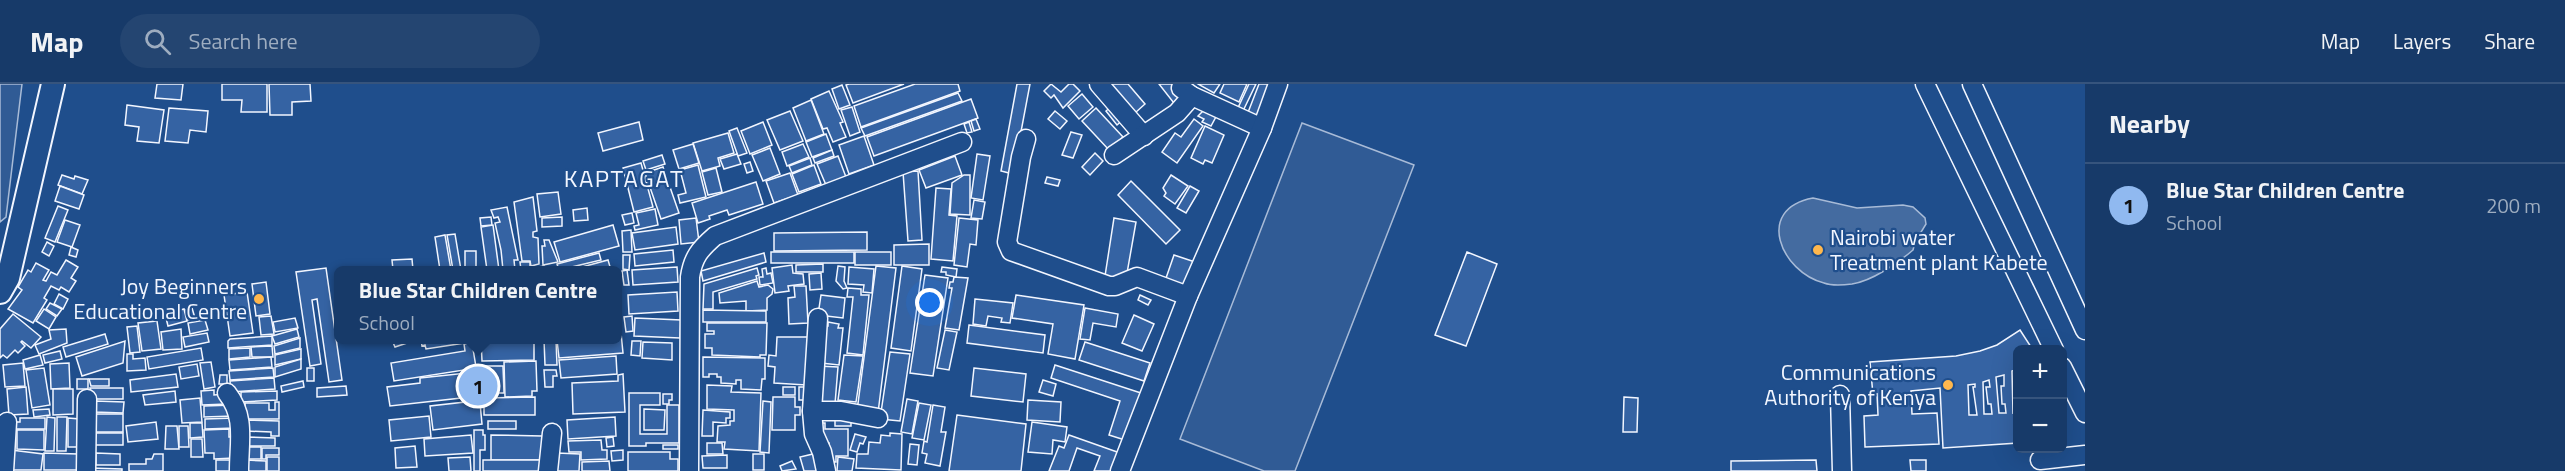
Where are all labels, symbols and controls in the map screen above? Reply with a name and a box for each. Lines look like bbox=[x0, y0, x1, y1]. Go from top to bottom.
search box bbox=[120, 14, 540, 68]
text: Map bbox=[30, 20, 84, 63]
text: Search here bbox=[189, 24, 298, 58]
icon: search bbox=[141, 25, 174, 58]
text: Map bbox=[2321, 25, 2360, 57]
text: Layers bbox=[2393, 25, 2451, 57]
text: Share bbox=[2484, 25, 2535, 57]
text: Nearby bbox=[2109, 104, 2190, 143]
district label: KAPTAGAT bbox=[564, 160, 684, 196]
text: Blue Star Children Centre bbox=[2166, 173, 2404, 207]
text: 1 bbox=[2123, 190, 2134, 221]
text: 200 m bbox=[2486, 190, 2541, 221]
text: School bbox=[2166, 207, 2222, 238]
place label: Nairobi water Treatment plant Kabete bbox=[1830, 220, 2048, 279]
marker: Nairobi water Treatment plant Kabete bbox=[1811, 243, 1825, 257]
popup bbox=[334, 266, 622, 344]
place label: Joy Beginners Educational Centre bbox=[73, 269, 247, 328]
text: Blue Star Children Centre bbox=[359, 273, 597, 307]
your location bbox=[915, 288, 944, 317]
marker: Joy Beginners Educational Centre bbox=[252, 292, 266, 306]
text: School bbox=[359, 307, 415, 338]
map controls bbox=[2013, 345, 2067, 453]
button: + bbox=[2013, 345, 2067, 399]
place label: Communications Authority of Kenya bbox=[1764, 355, 1936, 414]
pin: 1 bbox=[458, 364, 498, 408]
marker: Communications Authority of Kenya bbox=[1941, 378, 1955, 392]
button: − bbox=[2013, 399, 2067, 453]

